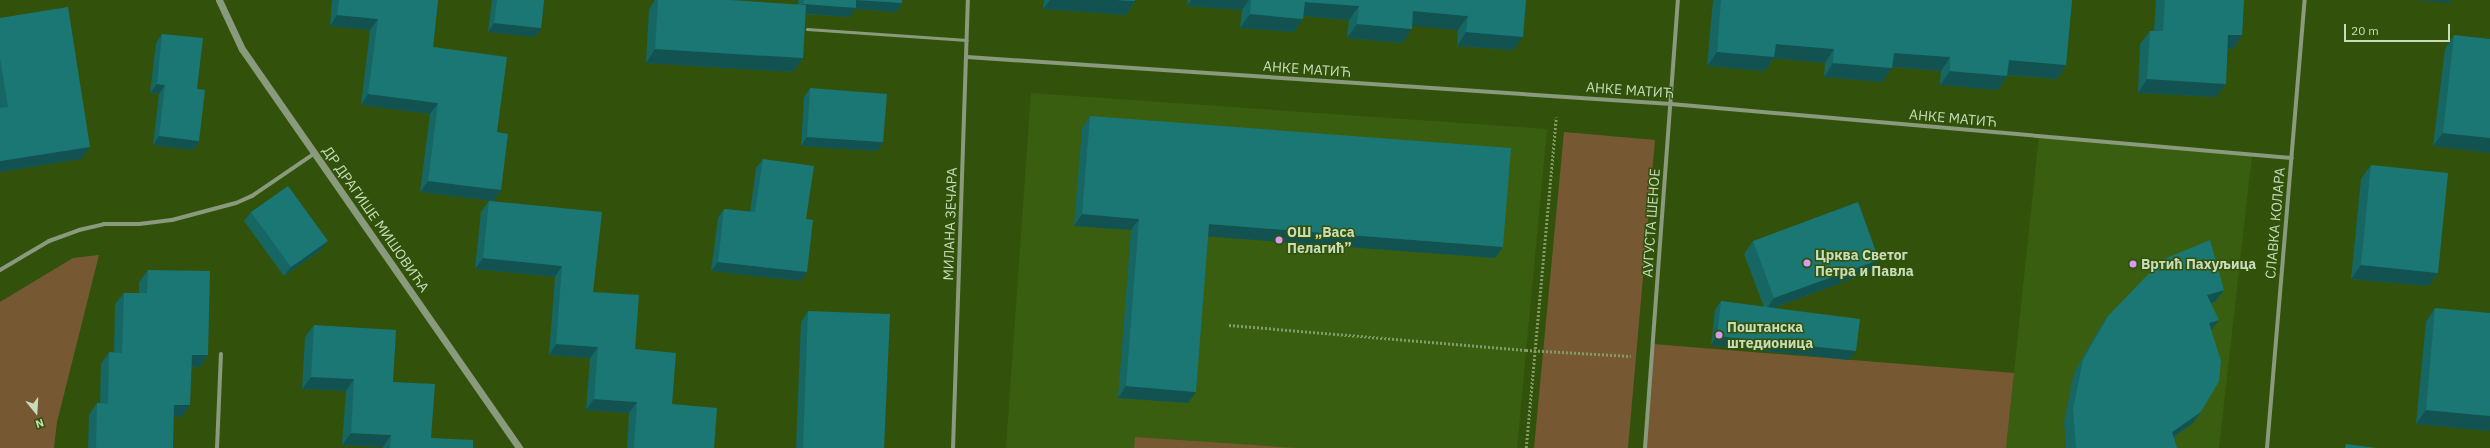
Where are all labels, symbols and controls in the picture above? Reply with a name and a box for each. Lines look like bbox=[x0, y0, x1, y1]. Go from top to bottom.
scale bar bbox=[2346, 16, 2452, 42]
text: 20 m bbox=[2351, 23, 2379, 38]
street label: АНКЕ МАТИЋ bbox=[1262, 58, 1352, 80]
street label: АНКЕ МАТИЋ bbox=[1585, 79, 1675, 101]
street label: АНКЕ МАТИЋ bbox=[1908, 106, 1998, 130]
street label: ДР ДРАГИШЕ МИШОВИЋА bbox=[319, 143, 433, 295]
street label: МИЛАНА ЗЕЧАРА bbox=[940, 167, 960, 281]
street label: СЛАВКА КОЛАРА bbox=[2262, 167, 2288, 279]
street label: АУГУСТА ШЕНОЕ bbox=[1639, 168, 1663, 278]
place label: ОШ „Васа Пелагић” bbox=[1287, 224, 1355, 256]
marker: ОШ „Васа Пелагић” bbox=[1274, 235, 1284, 245]
place label: Црква Светог Петра и Павла bbox=[1815, 247, 1914, 280]
place label: Вртић Пахуљица bbox=[2141, 256, 2256, 272]
marker: Црква Светог Петра и Павла bbox=[1802, 258, 1812, 268]
marker: Вртић Пахуљица bbox=[2128, 259, 2138, 269]
place label: Поштанска штедионица bbox=[1727, 319, 1813, 352]
marker: Поштанска штедионица bbox=[1714, 330, 1724, 340]
north arrow bbox=[16, 392, 56, 432]
text: N bbox=[34, 416, 46, 431]

